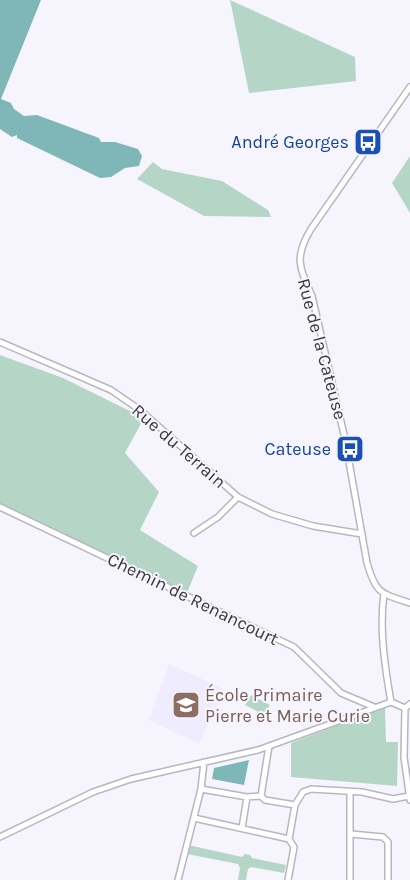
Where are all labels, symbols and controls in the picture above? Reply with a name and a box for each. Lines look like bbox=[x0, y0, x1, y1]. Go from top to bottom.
bus stop icon: André Georges bbox=[353, 127, 383, 157]
place label: André Georges bbox=[231, 131, 349, 153]
street label: Rue de la Cateuse bbox=[293, 276, 351, 422]
street label: Rue du Terrain bbox=[128, 399, 230, 493]
bus stop icon: Cateuse bbox=[335, 434, 365, 464]
place label: Cateuse bbox=[264, 438, 331, 460]
street label: Chemin de Renancourt bbox=[104, 548, 282, 650]
place label: École Primaire Pierre et Marie Curie bbox=[205, 683, 370, 727]
school or university icon: École Primaire Pierre et Marie Curie bbox=[171, 690, 201, 720]

